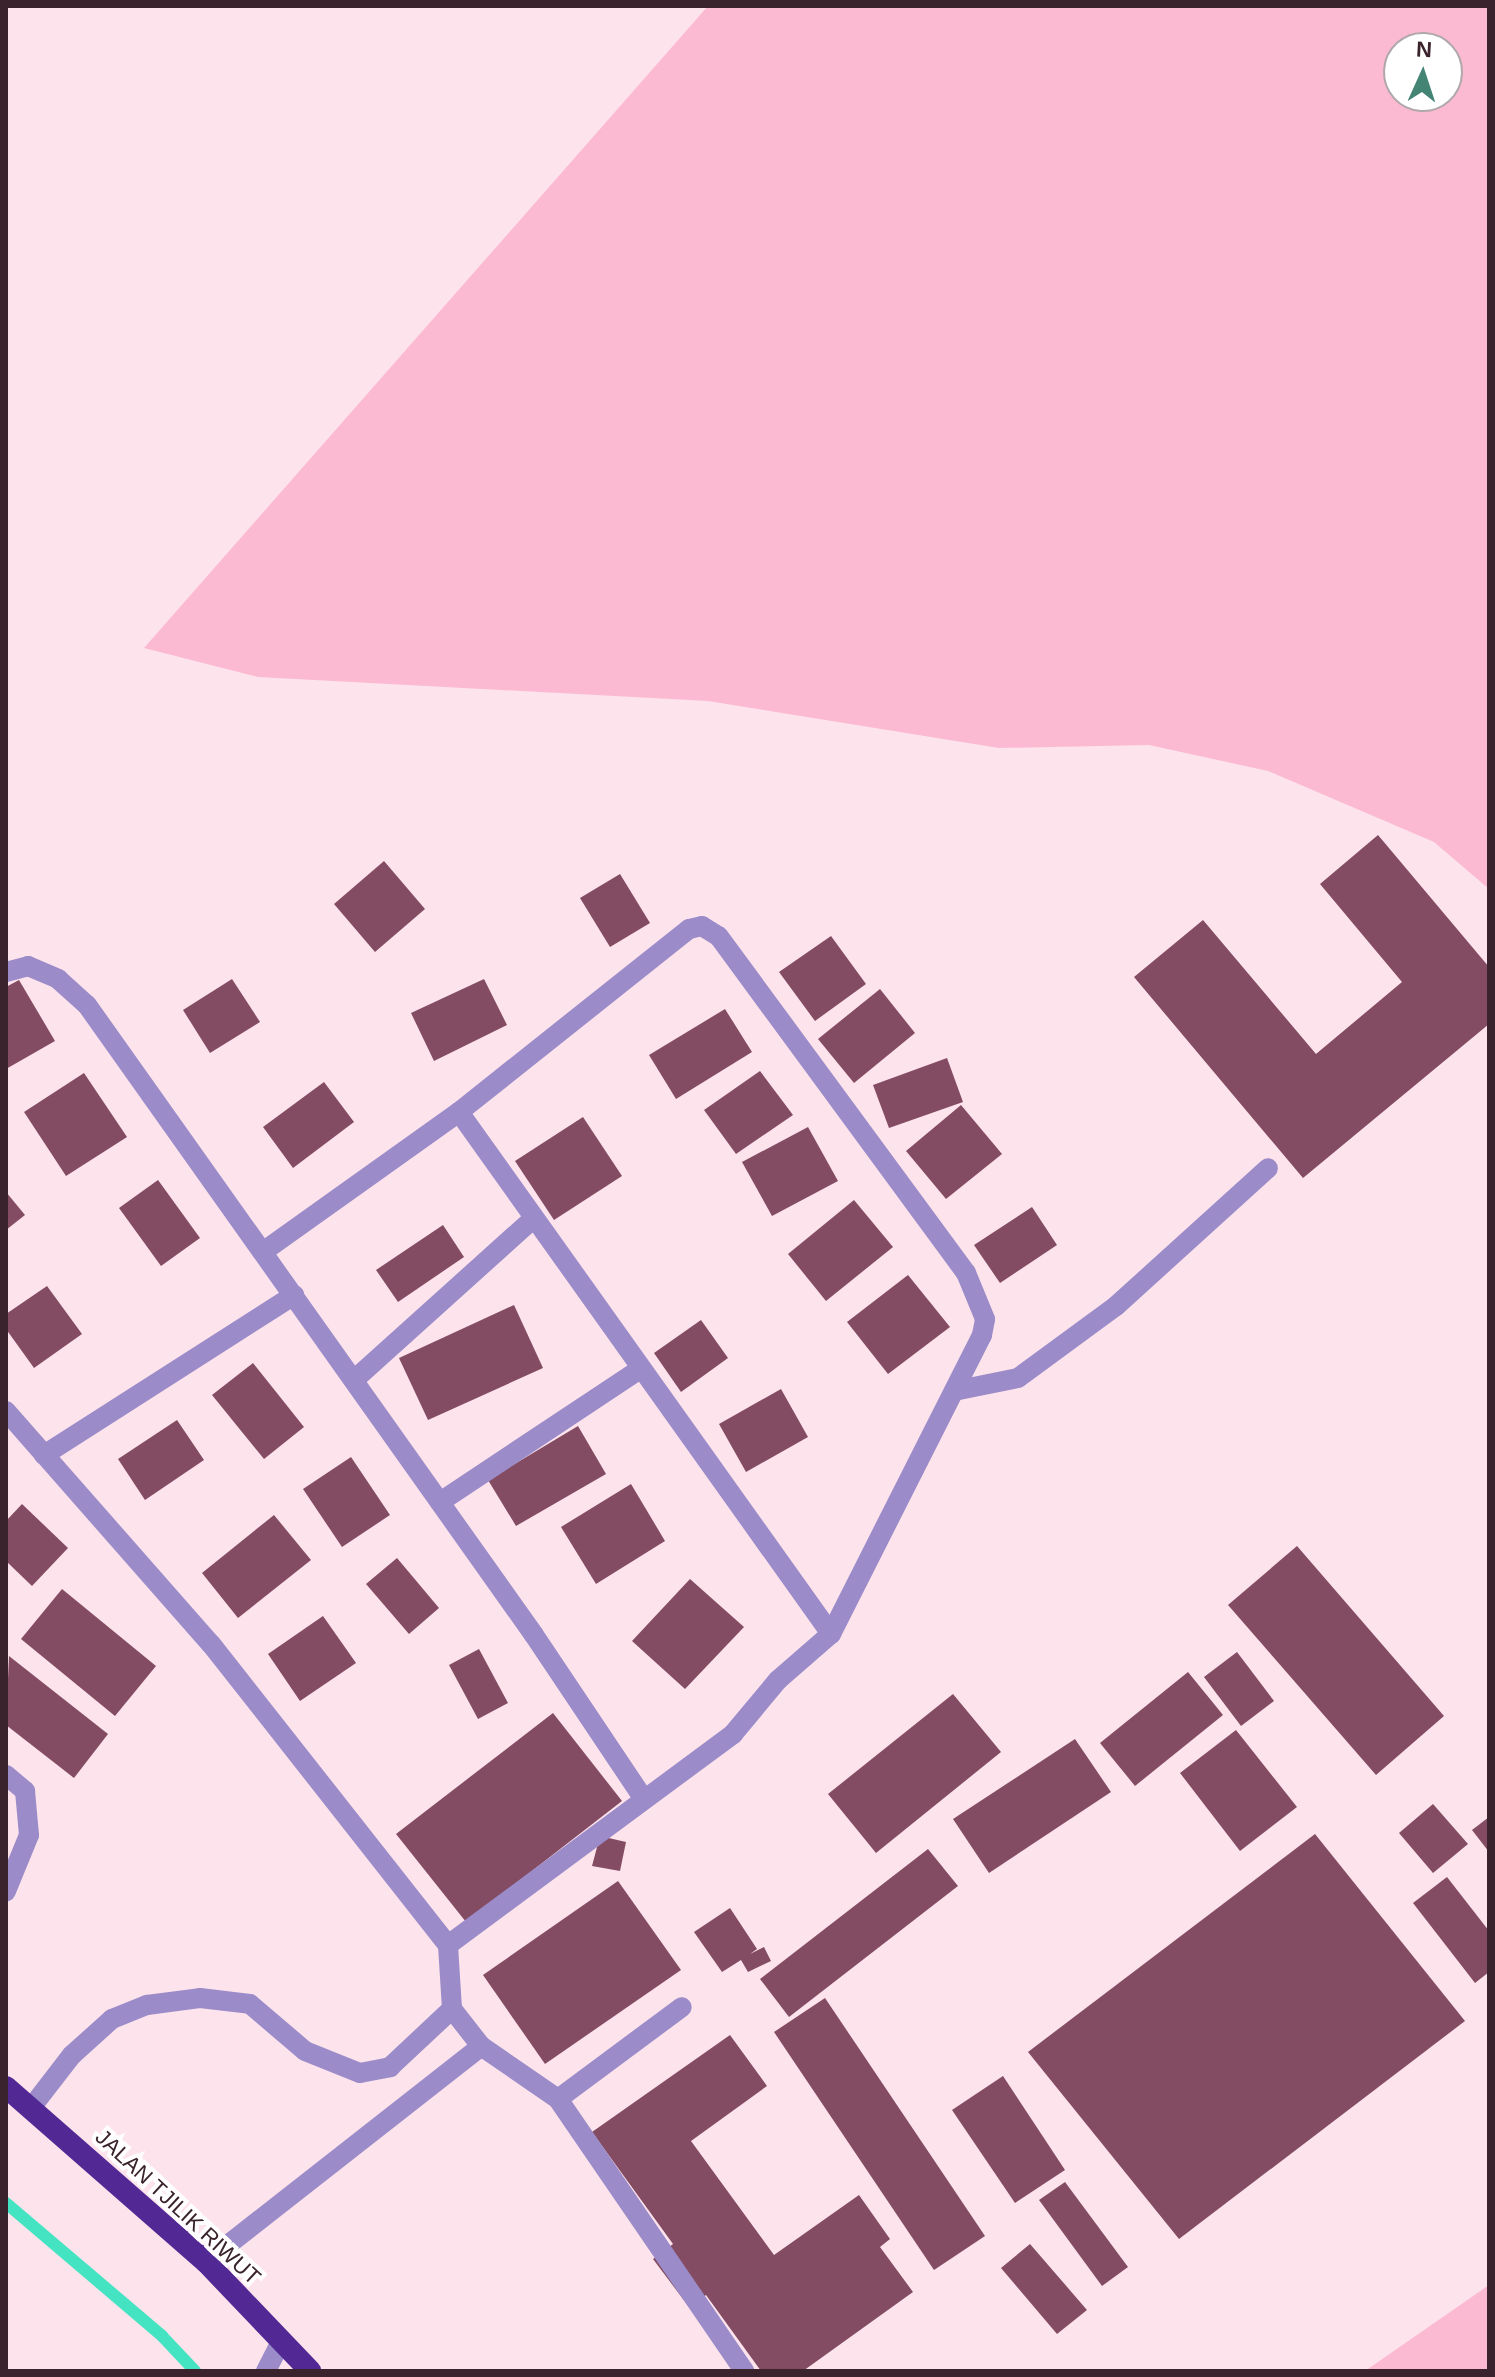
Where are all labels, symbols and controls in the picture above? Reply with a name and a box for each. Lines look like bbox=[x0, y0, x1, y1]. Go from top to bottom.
north arrow bbox=[1383, 32, 1463, 112]
text: N bbox=[1416, 37, 1433, 62]
street label: JALAN TJILIK RIWUT bbox=[90, 2124, 266, 2290]

